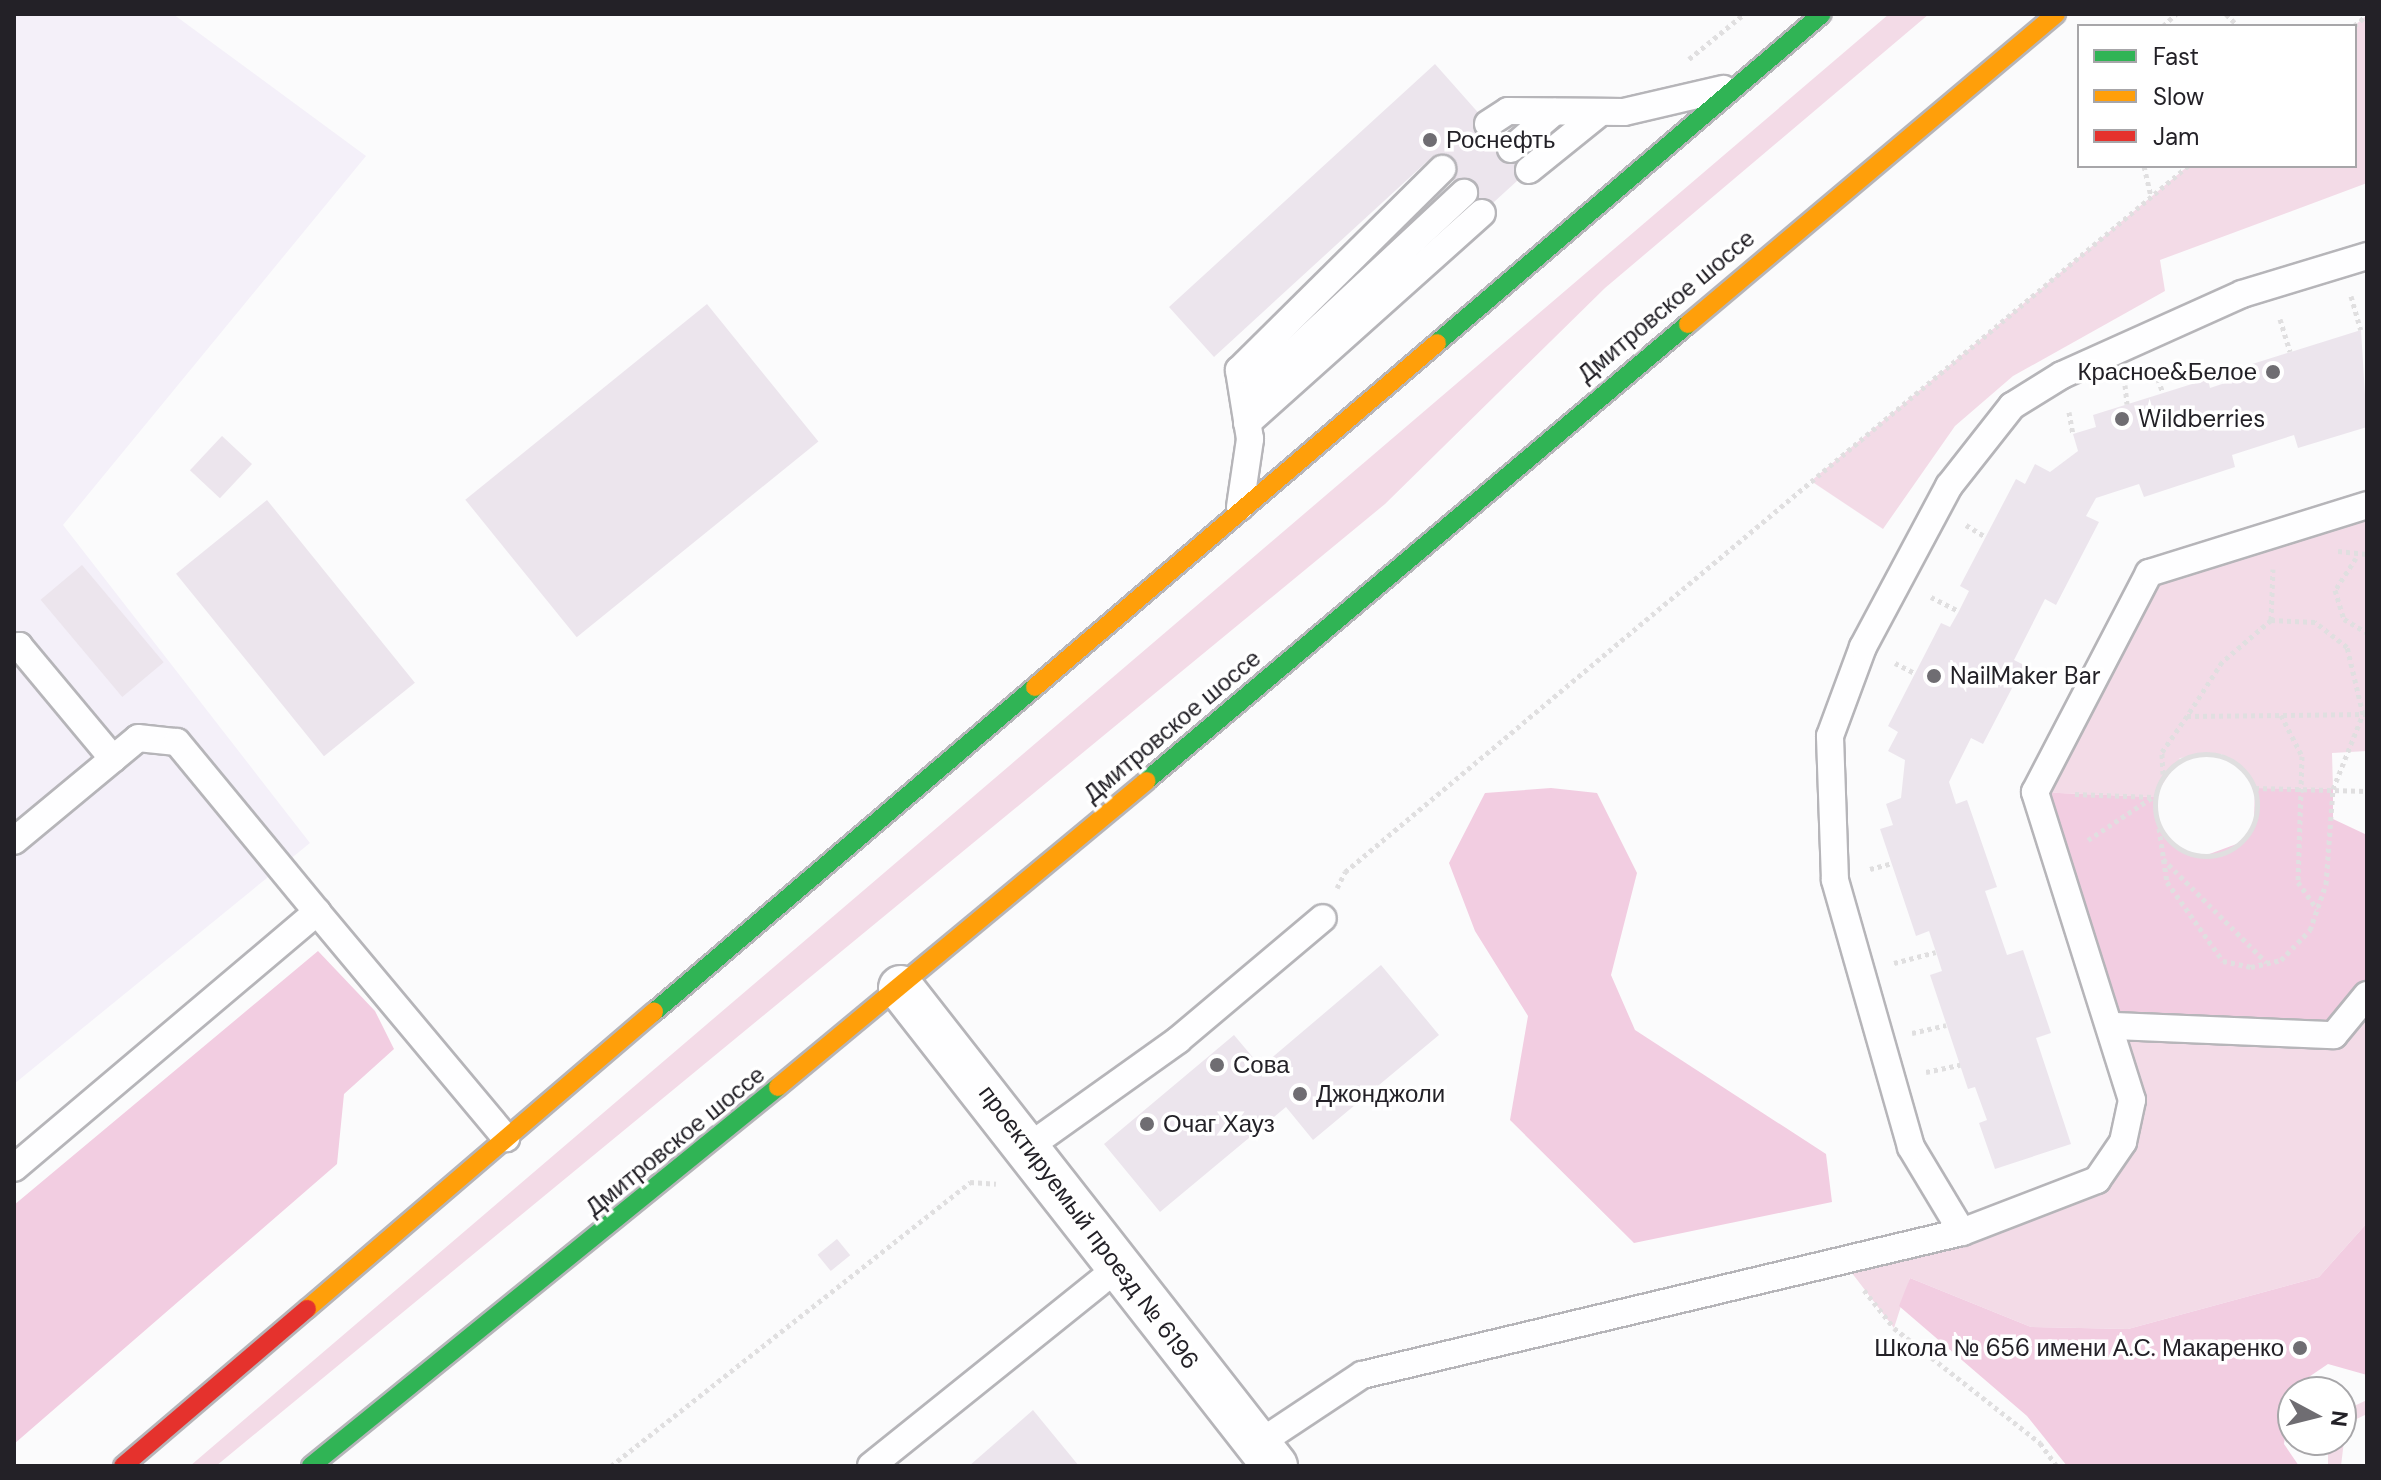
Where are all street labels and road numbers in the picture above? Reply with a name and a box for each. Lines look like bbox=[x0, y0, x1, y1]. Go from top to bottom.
street label: Дмитровское шоссе bbox=[1572, 224, 1760, 388]
street label: Дмитровское шоссе bbox=[1078, 644, 1266, 808]
street label: Дмитровское шоссе bbox=[580, 1060, 770, 1222]
street label: проектируемый проезд № 6196 bbox=[973, 1079, 1205, 1375]

